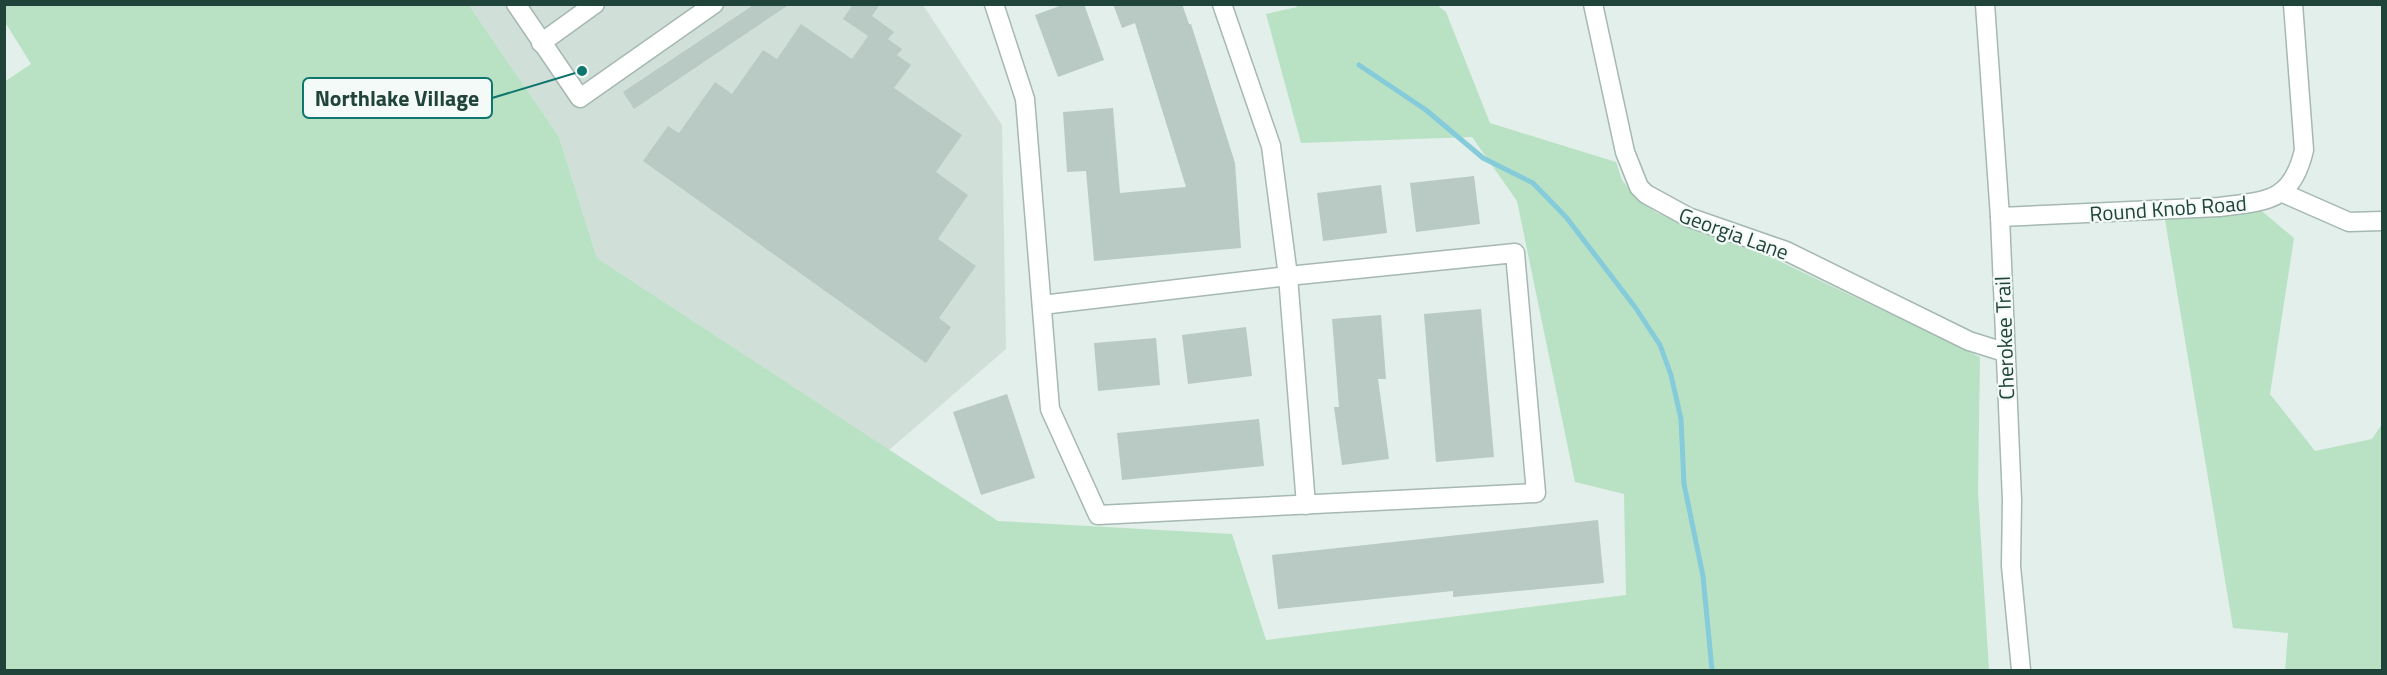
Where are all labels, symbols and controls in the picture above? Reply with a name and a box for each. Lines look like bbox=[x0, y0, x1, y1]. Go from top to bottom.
callout: Northlake Village bbox=[303, 78, 492, 118]
text: Northlake Village bbox=[315, 81, 479, 115]
street label: Round Knob Road bbox=[2088, 187, 2248, 229]
street label: Georgia Lane bbox=[1675, 198, 1793, 268]
street label: Cherokee Trail bbox=[1986, 276, 2022, 400]

